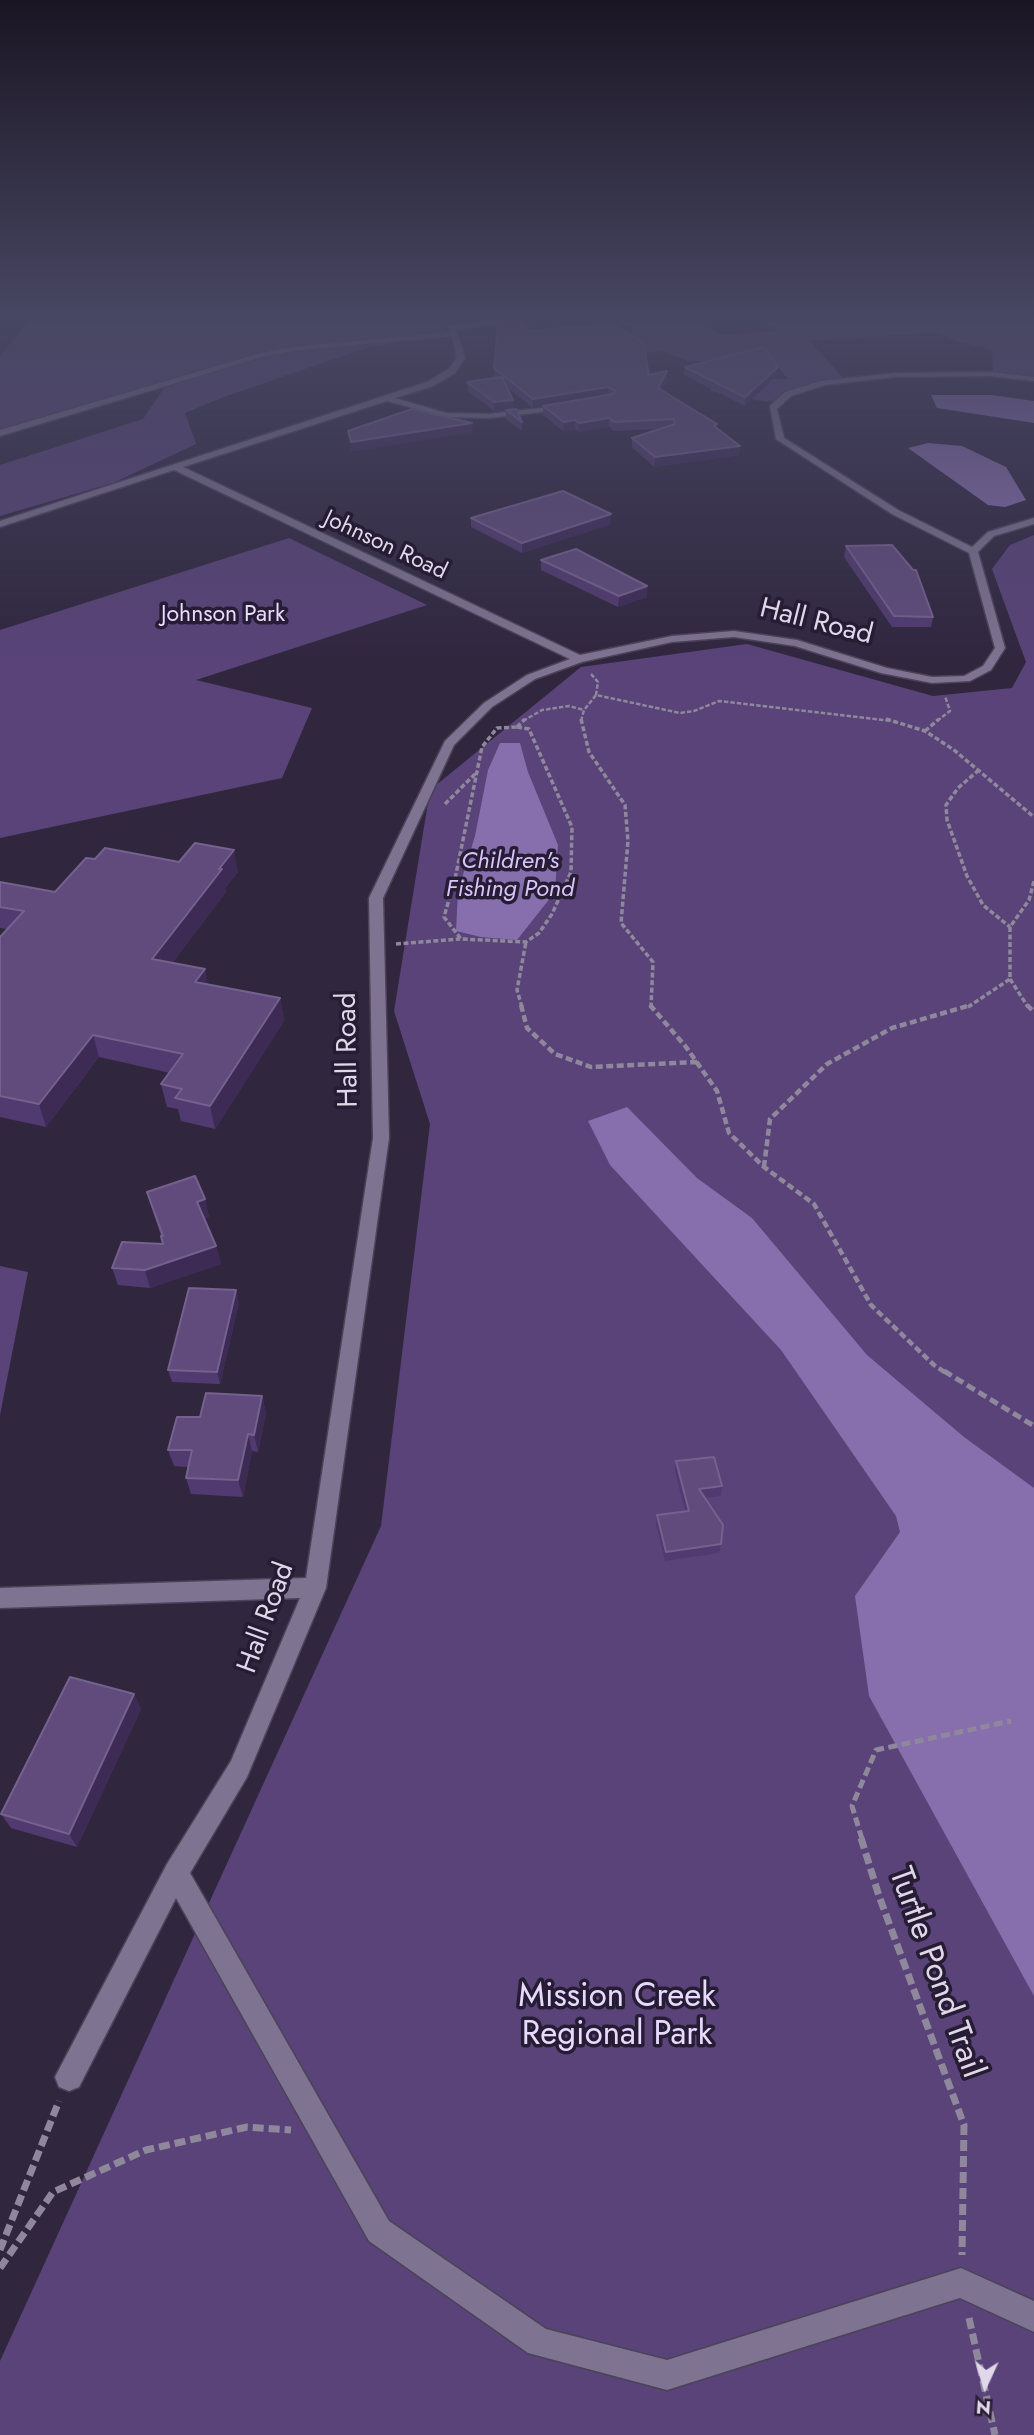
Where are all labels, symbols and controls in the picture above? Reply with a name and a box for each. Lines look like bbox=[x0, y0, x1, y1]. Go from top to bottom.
street label: Johnson Road bbox=[319, 505, 451, 587]
street label: Hall Road bbox=[756, 593, 876, 653]
park label: Johnson Park bbox=[161, 601, 285, 629]
water label: Children's Fishing Pond bbox=[446, 848, 574, 904]
street label: Hall Road bbox=[331, 992, 367, 1108]
street label: Hall Road bbox=[232, 1558, 302, 1678]
street label: Turtle Pond Trail bbox=[879, 1862, 991, 2084]
park label: Mission Creek Regional Park bbox=[518, 1978, 716, 2056]
north arrow bbox=[950, 2351, 1020, 2421]
text: N bbox=[975, 2393, 992, 2421]

